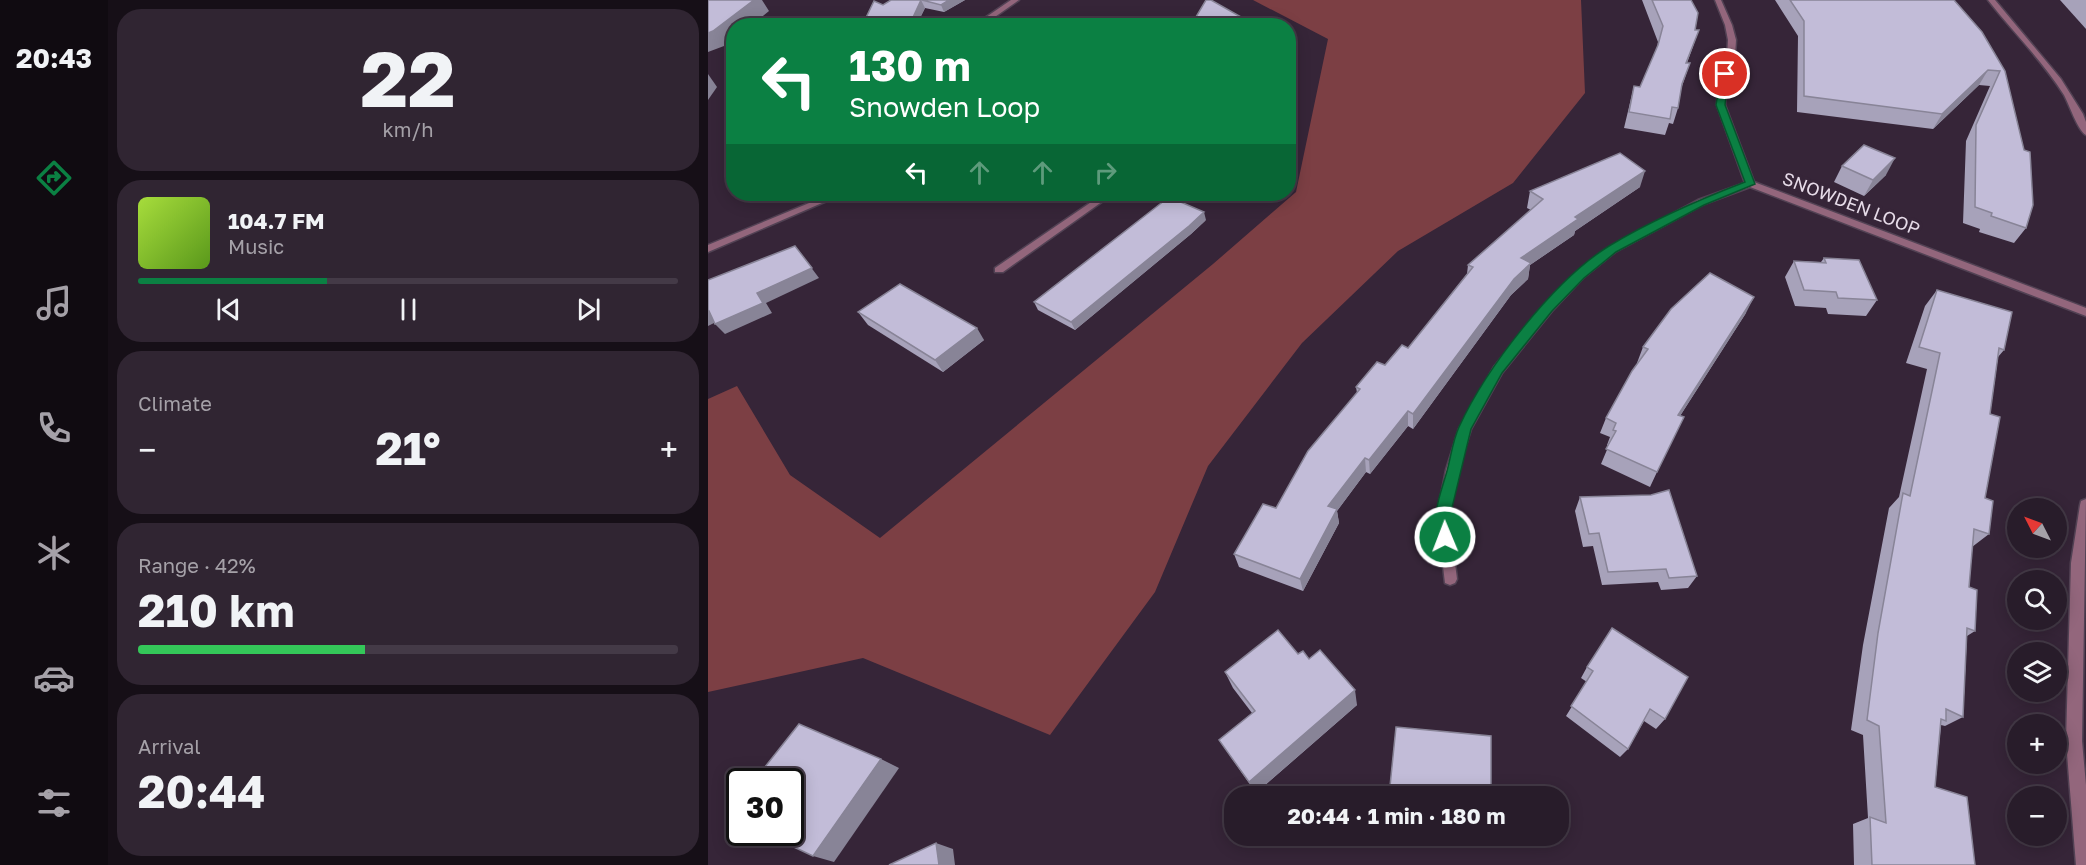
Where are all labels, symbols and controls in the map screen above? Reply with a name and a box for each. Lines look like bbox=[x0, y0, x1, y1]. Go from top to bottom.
text: 22 bbox=[360, 31, 456, 124]
text: 130 m bbox=[849, 40, 971, 90]
text: 20:43 bbox=[16, 42, 92, 74]
icon: left bbox=[750, 42, 828, 120]
pin bbox=[1699, 48, 1750, 99]
icon: arrive bbox=[1708, 57, 1741, 90]
text: Snowden Loop bbox=[849, 91, 1040, 123]
text: km/h bbox=[383, 117, 433, 141]
icon: left bbox=[900, 156, 933, 189]
icon: ahead bbox=[963, 156, 996, 189]
icon: ahead bbox=[1026, 156, 1059, 189]
icon: right bbox=[1089, 156, 1122, 189]
icon: directions bbox=[33, 157, 75, 199]
street label: SNOWDEN LOOP bbox=[1780, 167, 1923, 239]
text: 104.7 FM bbox=[228, 207, 325, 234]
text: Music bbox=[228, 234, 284, 258]
icon: music bbox=[33, 282, 75, 324]
icon: previous bbox=[212, 293, 245, 326]
icon: pause bbox=[392, 293, 425, 326]
icon: next bbox=[572, 293, 605, 326]
text: Climate bbox=[138, 391, 212, 415]
icon: phone bbox=[33, 407, 75, 449]
text: 21° bbox=[375, 421, 441, 475]
text: − bbox=[138, 430, 156, 469]
text: + bbox=[660, 430, 678, 469]
north arrow bbox=[2007, 498, 2067, 558]
map controls bbox=[2007, 498, 2067, 846]
position arrow bbox=[1413, 505, 1477, 569]
icon: climate bbox=[33, 532, 75, 574]
text: Range · 42% bbox=[138, 553, 256, 577]
button: search bbox=[2007, 570, 2067, 630]
text: 210 km bbox=[138, 583, 295, 637]
button: layers bbox=[2007, 642, 2067, 702]
icon: car bbox=[33, 657, 75, 699]
button: + bbox=[2007, 714, 2067, 774]
text: Arrival bbox=[138, 734, 201, 758]
text: 20:44 bbox=[138, 764, 265, 818]
speed limit sign: 30 bbox=[726, 768, 804, 846]
icon: filters bbox=[33, 782, 75, 824]
button: − bbox=[2007, 786, 2067, 846]
text: 20:44 · 1 min · 180 m bbox=[1287, 802, 1506, 829]

